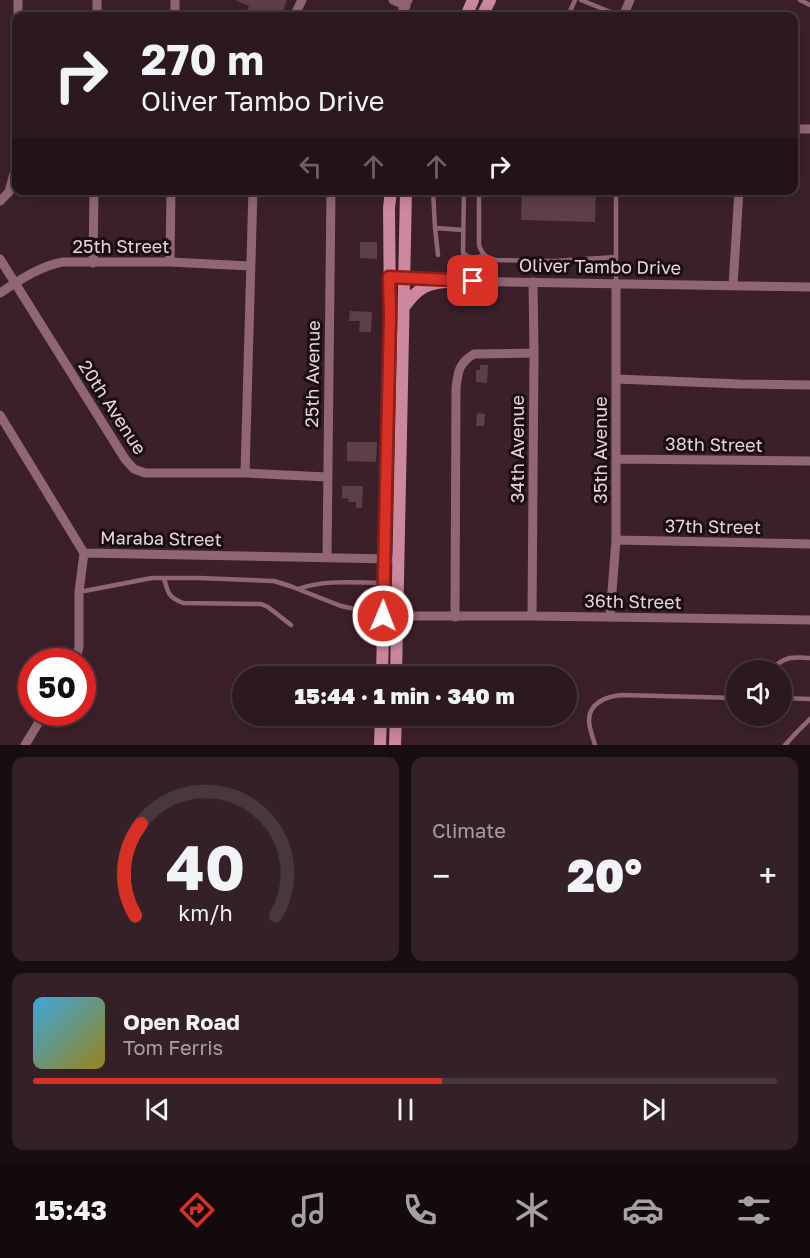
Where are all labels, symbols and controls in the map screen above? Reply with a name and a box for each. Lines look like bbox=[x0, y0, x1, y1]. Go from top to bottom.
text: 270 m bbox=[141, 34, 264, 84]
icon: right bbox=[42, 36, 120, 114]
text: Oliver Tambo Drive bbox=[141, 85, 384, 117]
icon: left bbox=[294, 150, 327, 183]
icon: ahead bbox=[357, 150, 390, 183]
icon: ahead bbox=[420, 150, 453, 183]
icon: right bbox=[483, 150, 516, 183]
street label: 25th Street bbox=[73, 235, 169, 257]
street label: Oliver Tambo Drive bbox=[519, 254, 681, 278]
pin bbox=[447, 255, 498, 306]
icon: arrive bbox=[456, 264, 489, 297]
street label: 25th Avenue bbox=[300, 320, 324, 428]
street label: 20th Avenue bbox=[74, 356, 152, 458]
street label: 34th Avenue bbox=[506, 395, 528, 503]
street label: 35th Avenue bbox=[589, 396, 611, 504]
street label: 38th Street bbox=[665, 432, 763, 456]
street label: 37th Street bbox=[665, 514, 761, 538]
street label: Maraba Street bbox=[100, 526, 222, 550]
position arrow bbox=[351, 584, 415, 648]
street label: 36th Street bbox=[584, 589, 682, 613]
speed limit sign: 50 bbox=[18, 648, 96, 726]
map controls bbox=[726, 660, 792, 726]
button: sound bbox=[726, 660, 792, 726]
text: 15:44 · 1 min · 340 m bbox=[294, 682, 515, 709]
text: Climate bbox=[432, 818, 506, 842]
text: 40 bbox=[166, 829, 245, 904]
text: 20° bbox=[567, 848, 642, 902]
text: − bbox=[432, 856, 450, 895]
text: + bbox=[759, 856, 777, 895]
text: km/h bbox=[178, 900, 233, 926]
text: Open Road bbox=[123, 1008, 240, 1035]
text: Tom Ferris bbox=[123, 1035, 223, 1059]
icon: previous bbox=[141, 1093, 174, 1126]
icon: pause bbox=[389, 1093, 422, 1126]
icon: next bbox=[637, 1093, 670, 1126]
icon: directions bbox=[176, 1189, 218, 1231]
icon: music bbox=[288, 1189, 330, 1231]
icon: phone bbox=[399, 1189, 441, 1231]
icon: climate bbox=[511, 1189, 553, 1231]
icon: car bbox=[622, 1189, 664, 1231]
icon: filters bbox=[733, 1189, 775, 1231]
text: 15:43 bbox=[35, 1194, 107, 1226]

